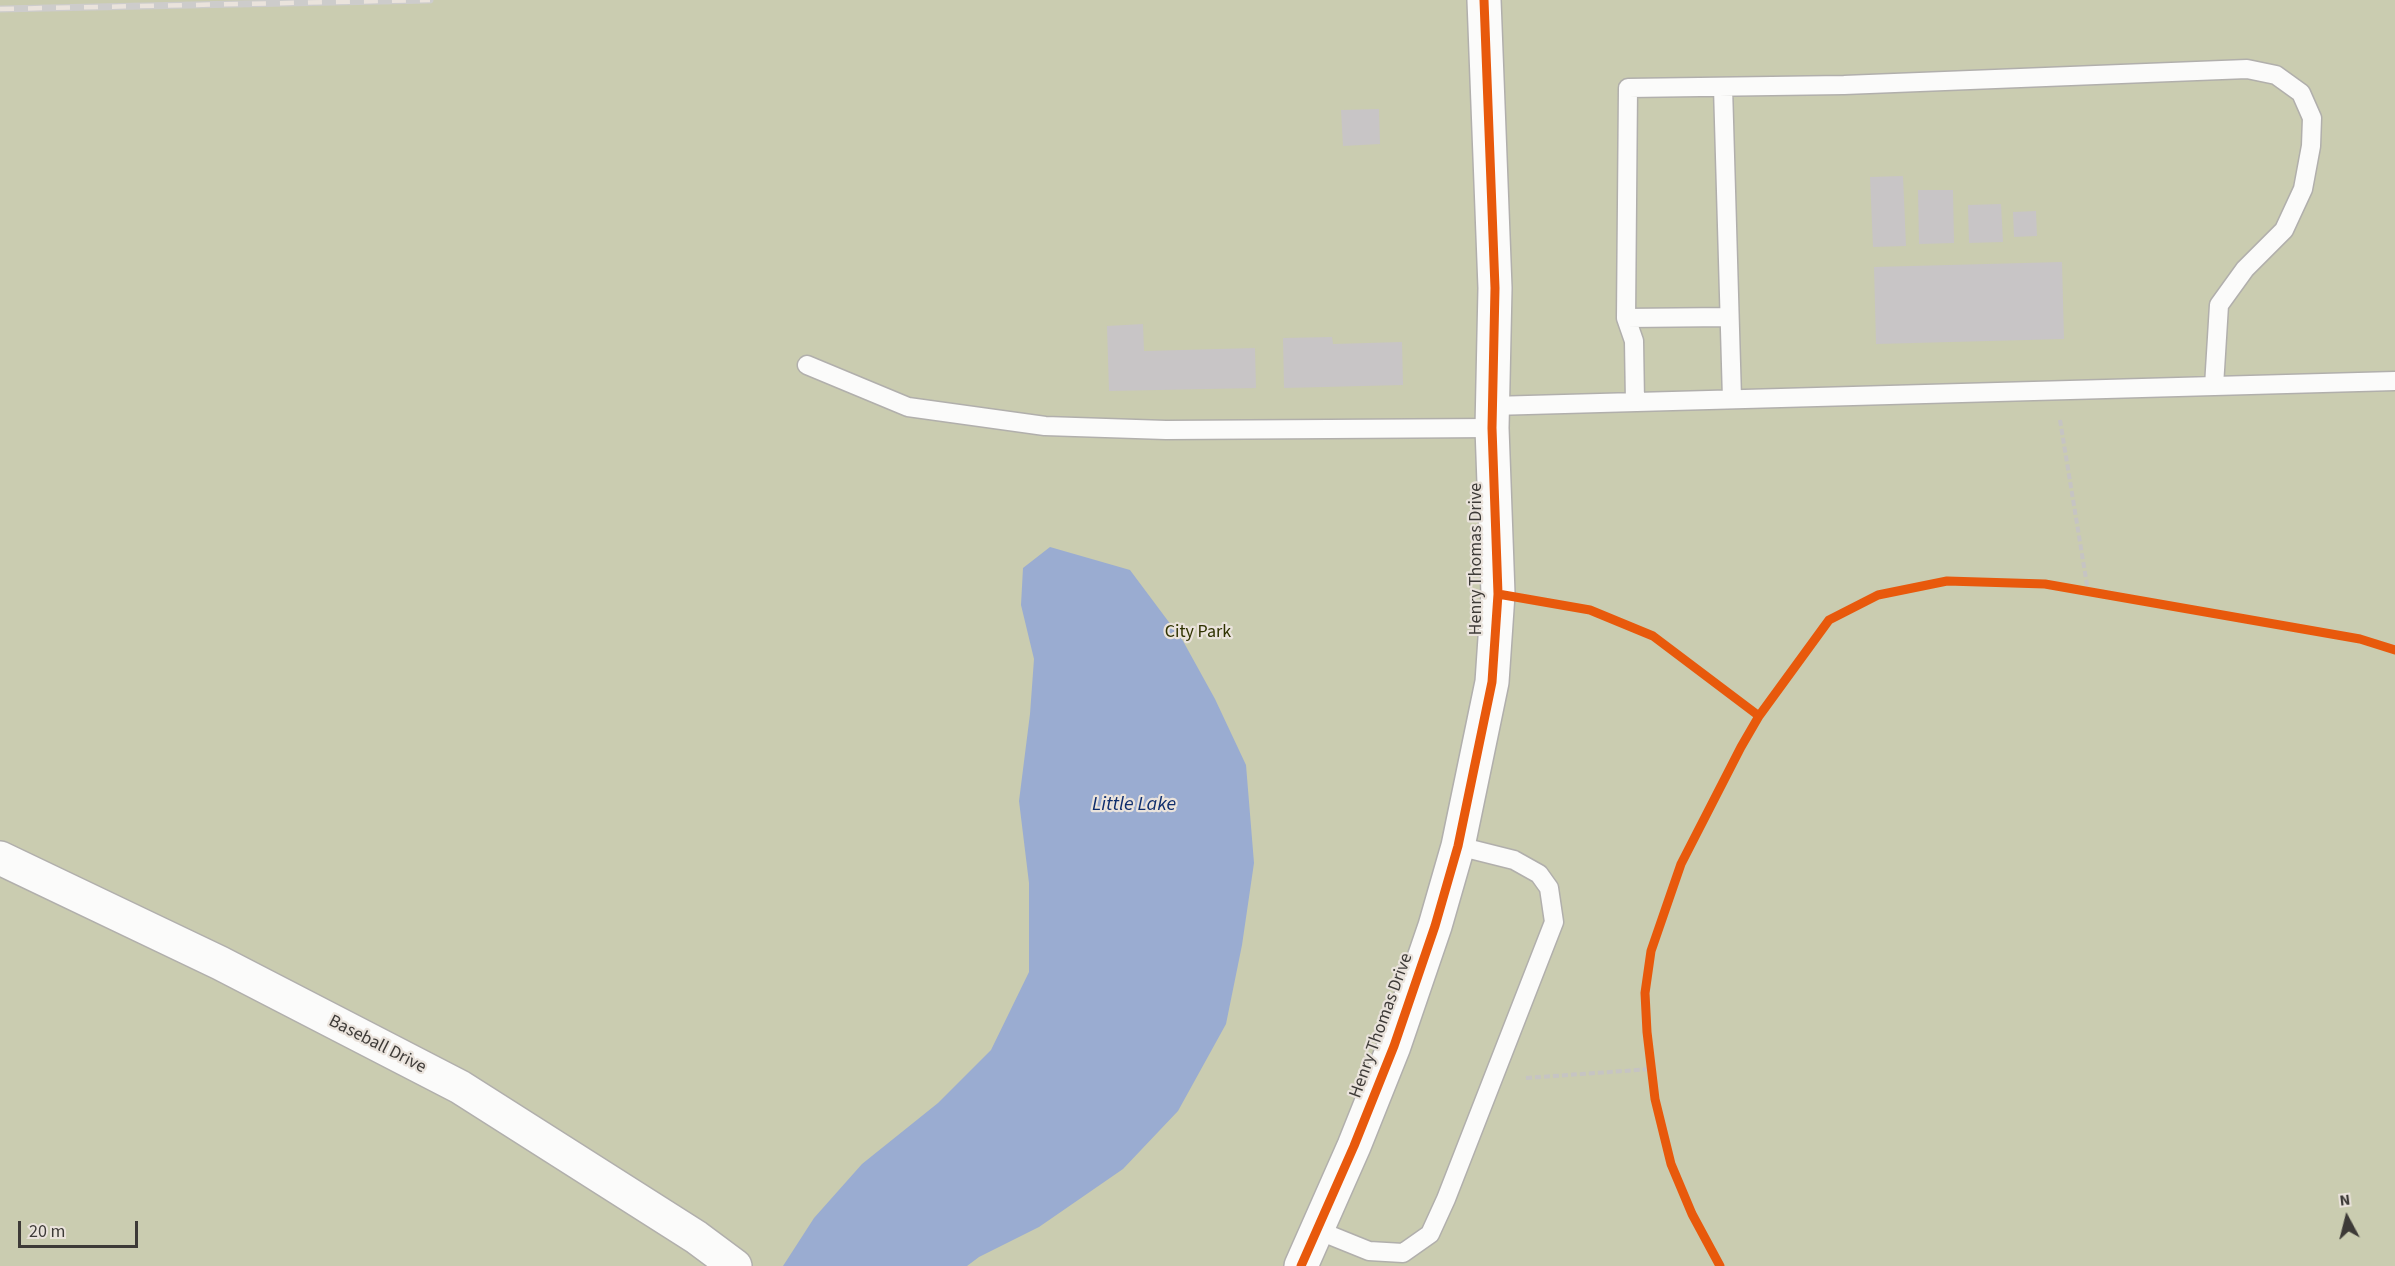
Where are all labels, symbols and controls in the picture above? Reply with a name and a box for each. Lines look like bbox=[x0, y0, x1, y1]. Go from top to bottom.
street label: Henry Thomas Drive bbox=[1466, 483, 1488, 635]
park label: City Park bbox=[1165, 622, 1231, 644]
water label: Little Lake bbox=[1092, 794, 1176, 818]
street label: Henry Thomas Drive bbox=[1346, 951, 1418, 1101]
street label: Baseball Drive bbox=[325, 1011, 429, 1079]
north arrow bbox=[2317, 1188, 2377, 1248]
text: N bbox=[2338, 1189, 2351, 1212]
scale bar bbox=[21, 1209, 141, 1247]
text: 20 m bbox=[29, 1219, 65, 1244]

